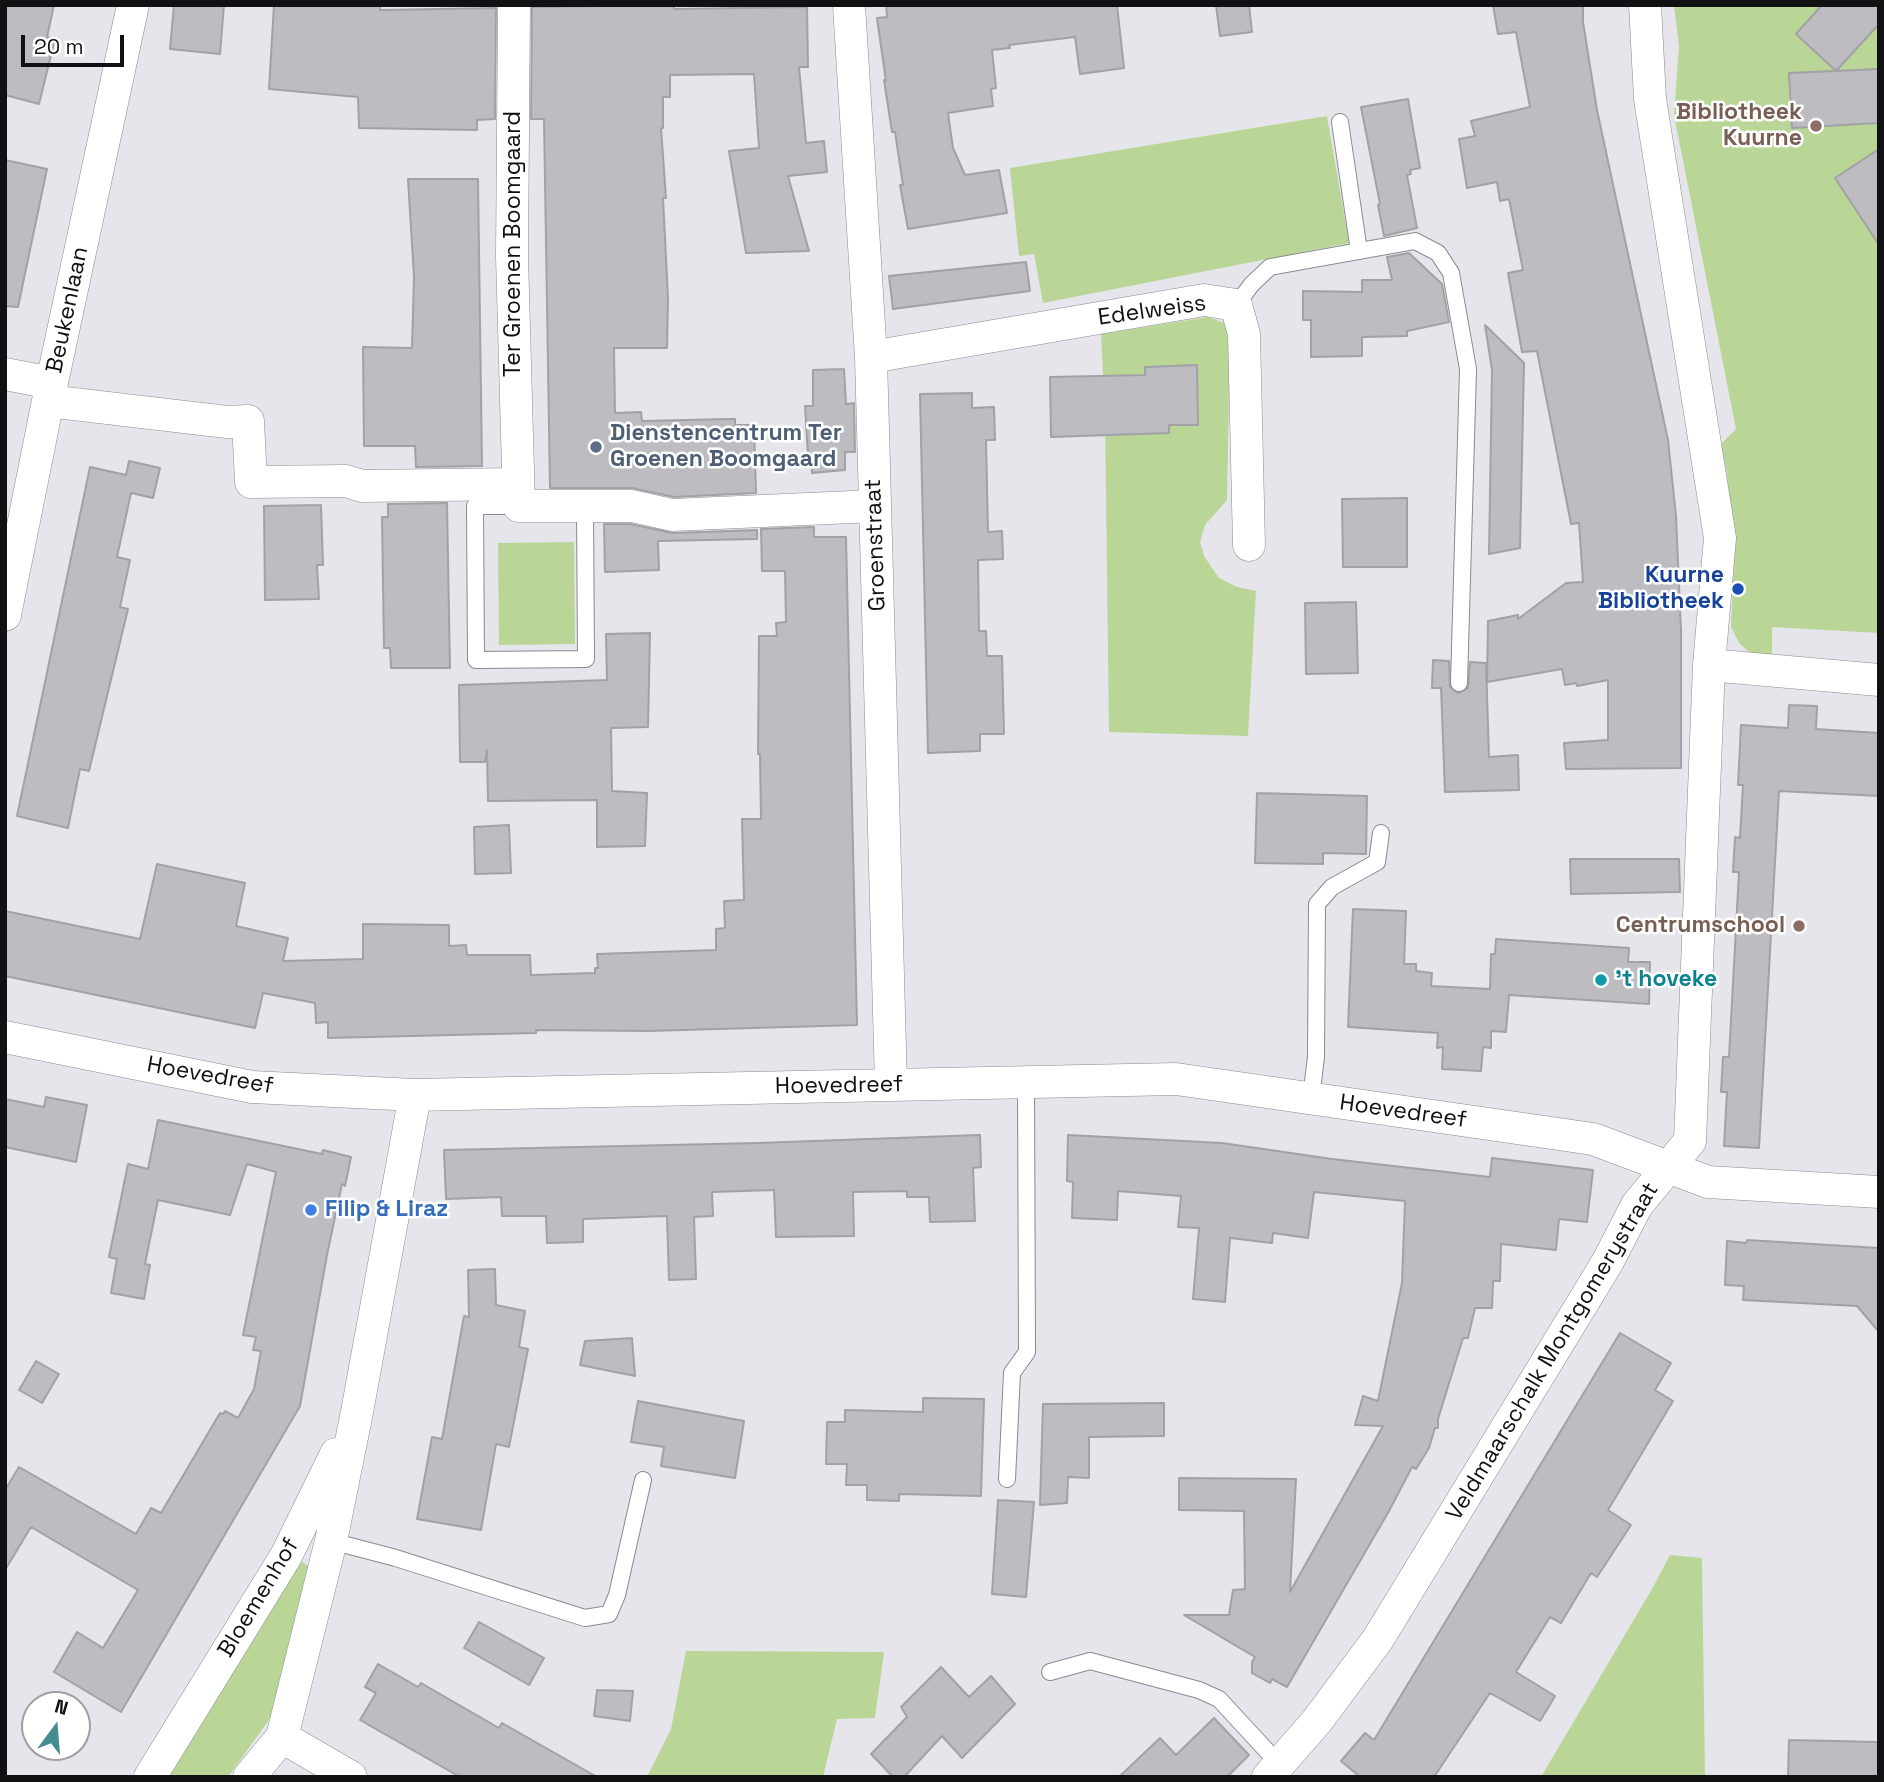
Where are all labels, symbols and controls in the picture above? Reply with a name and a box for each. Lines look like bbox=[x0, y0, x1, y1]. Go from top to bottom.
scale bar bbox=[24, 21, 128, 65]
text: 20 m bbox=[34, 33, 84, 60]
place label: Bibliotheek Kuurne bbox=[1676, 99, 1802, 153]
street label: Ter Groenen Boomgaard bbox=[500, 111, 528, 377]
marker: Bibliotheek Kuurne bbox=[1808, 118, 1824, 134]
street label: Beukenlaan bbox=[41, 244, 95, 376]
street label: Edelweiss bbox=[1096, 290, 1208, 332]
place label: Dienstencentrum Ter Groenen Boomgaard bbox=[610, 420, 842, 474]
marker: Dienstencentrum Ter Groenen Boomgaard bbox=[588, 439, 604, 455]
street label: Groenstraat bbox=[860, 478, 892, 612]
place label: Kuurne Bibliotheek bbox=[1598, 562, 1724, 616]
marker: Kuurne Bibliotheek bbox=[1730, 581, 1746, 597]
place label: Centrumschool bbox=[1616, 912, 1785, 940]
marker: Centrumschool bbox=[1791, 918, 1807, 934]
place label: 't hoveke bbox=[1615, 966, 1717, 994]
marker: 't hoveke bbox=[1593, 972, 1609, 988]
street label: Hoevedreef bbox=[145, 1051, 275, 1101]
street label: Hoevedreef bbox=[775, 1071, 903, 1101]
street label: Hoevedreef bbox=[1338, 1089, 1468, 1135]
street label: Veldmaarschalk Montgomerystraat bbox=[1441, 1178, 1665, 1526]
place label: Filip & Liraz bbox=[325, 1196, 448, 1224]
marker: Filip & Liraz bbox=[303, 1202, 319, 1218]
street label: Bloemenhof bbox=[213, 1533, 305, 1663]
north arrow bbox=[21, 1691, 91, 1761]
text: N bbox=[52, 1693, 71, 1721]

